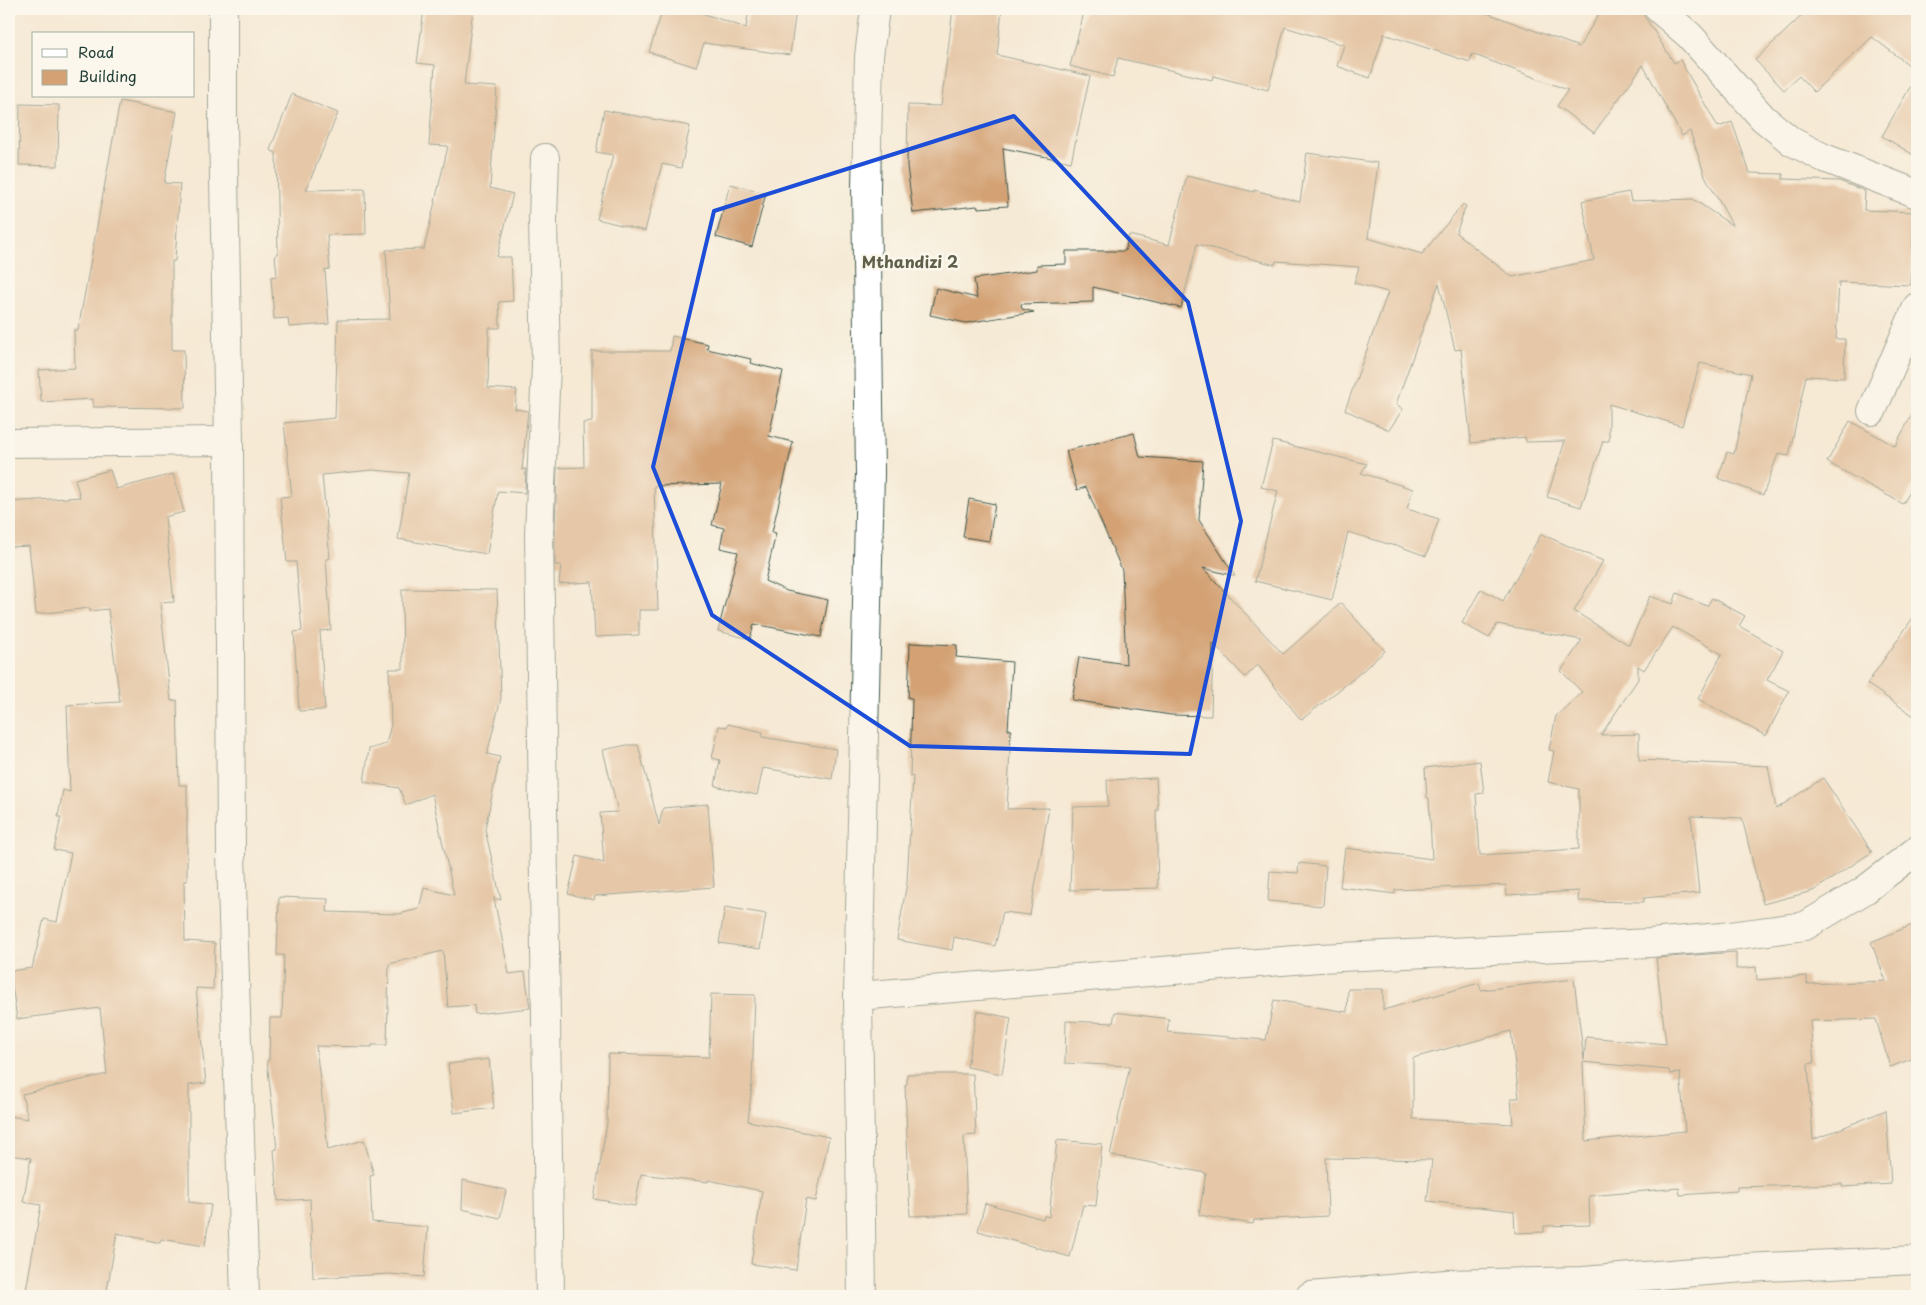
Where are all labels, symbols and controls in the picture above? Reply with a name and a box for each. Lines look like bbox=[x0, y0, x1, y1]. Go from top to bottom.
legend bbox=[32, 32, 195, 98]
text: Road bbox=[78, 40, 114, 63]
text: Building bbox=[78, 64, 137, 87]
district label: Mthandizi 2 bbox=[862, 249, 958, 273]

